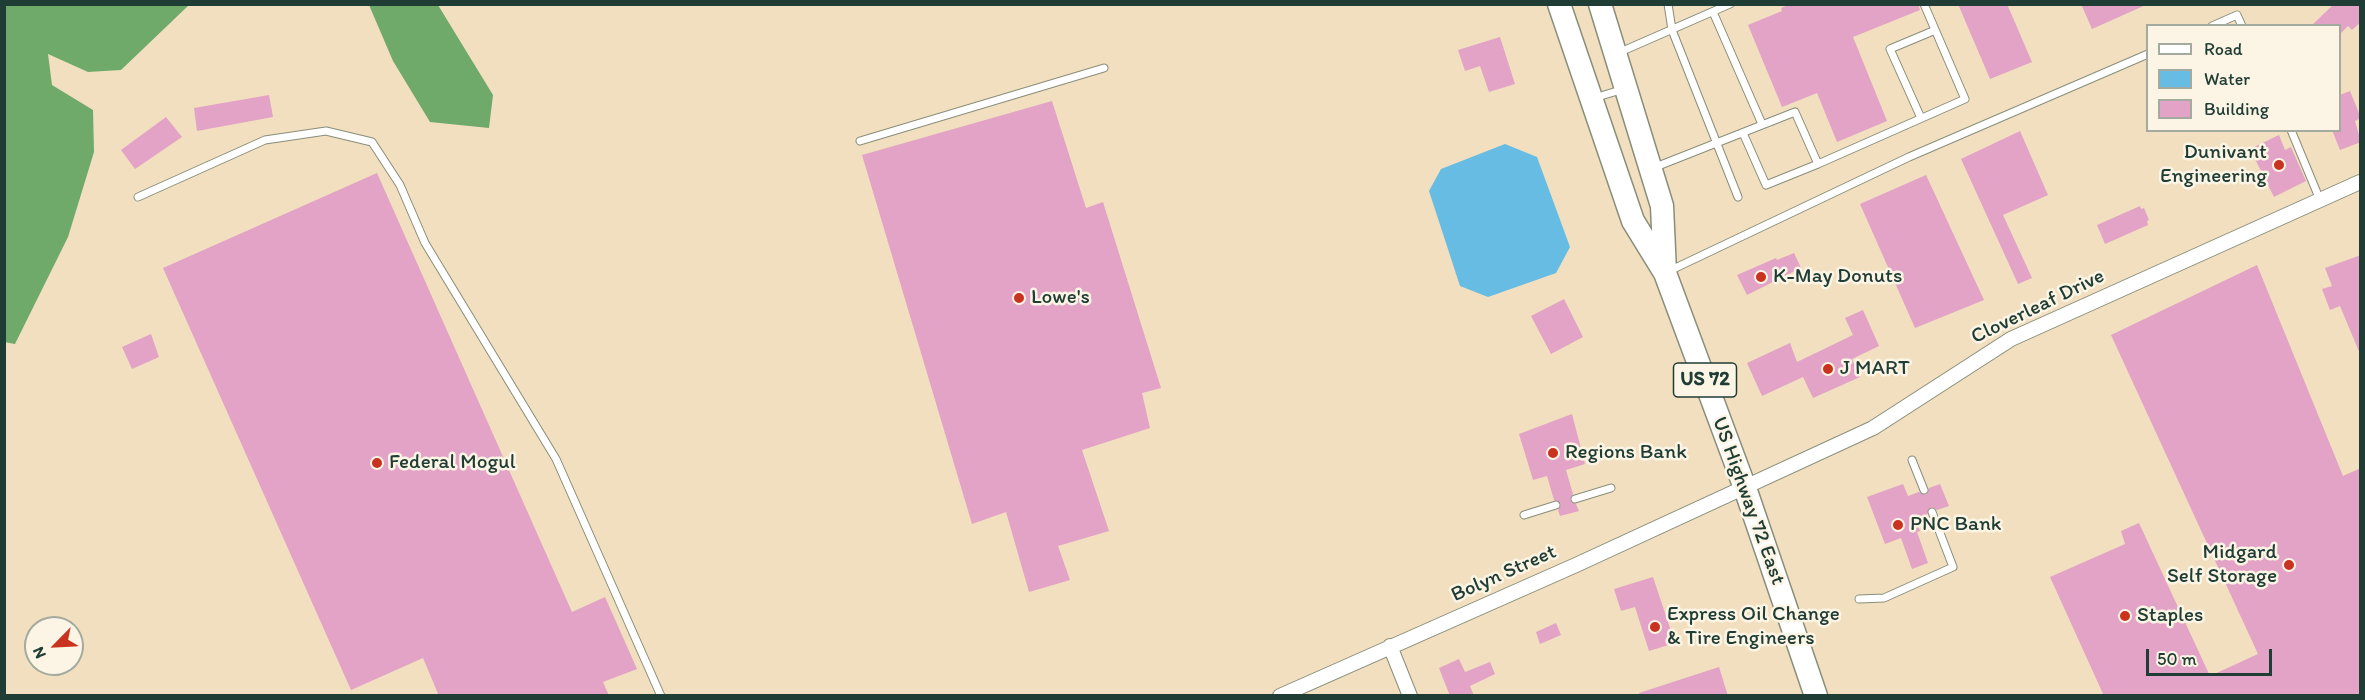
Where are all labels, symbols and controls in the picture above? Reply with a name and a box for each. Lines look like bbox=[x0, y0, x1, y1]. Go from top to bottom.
legend bbox=[2146, 24, 2341, 132]
text: Road bbox=[2204, 38, 2243, 60]
text: Water bbox=[2204, 68, 2250, 90]
text: Building bbox=[2204, 98, 2269, 120]
place label: Dunivant Engineering bbox=[2160, 140, 2267, 190]
marker: Dunivant Engineering bbox=[2272, 158, 2286, 172]
place label: K-May Donuts bbox=[1773, 264, 1902, 290]
street label: Cloverleaf Drive bbox=[1967, 264, 2109, 350]
marker: K-May Donuts bbox=[1754, 270, 1768, 284]
place label: Lowe's bbox=[1031, 285, 1090, 311]
marker: Lowe's bbox=[1012, 291, 1026, 305]
place label: J MART bbox=[1840, 356, 1910, 382]
marker: J MART bbox=[1821, 362, 1835, 376]
road number: US 72 bbox=[1674, 363, 1736, 397]
street label: US Highway 72 East bbox=[1706, 414, 1790, 588]
place label: Regions Bank bbox=[1565, 440, 1687, 466]
marker: Regions Bank bbox=[1546, 446, 1560, 460]
place label: Federal Mogul bbox=[389, 450, 516, 476]
marker: Federal Mogul bbox=[370, 456, 384, 470]
place label: PNC Bank bbox=[1910, 512, 2001, 538]
marker: PNC Bank bbox=[1891, 518, 1905, 532]
street label: Bolyn Street bbox=[1448, 540, 1560, 608]
place label: Midgard Self Storage bbox=[2167, 540, 2277, 590]
marker: Midgard Self Storage bbox=[2282, 558, 2296, 572]
place label: Express Oil Change & Tire Engineers bbox=[1667, 602, 1840, 652]
place label: Staples bbox=[2137, 603, 2203, 629]
marker: Staples bbox=[2118, 609, 2132, 623]
north arrow bbox=[24, 616, 84, 676]
marker: Express Oil Change & Tire Engineers bbox=[1648, 620, 1662, 634]
scale bar bbox=[2149, 637, 2275, 675]
text: N bbox=[28, 644, 50, 662]
text: 50 m bbox=[2157, 648, 2197, 670]

